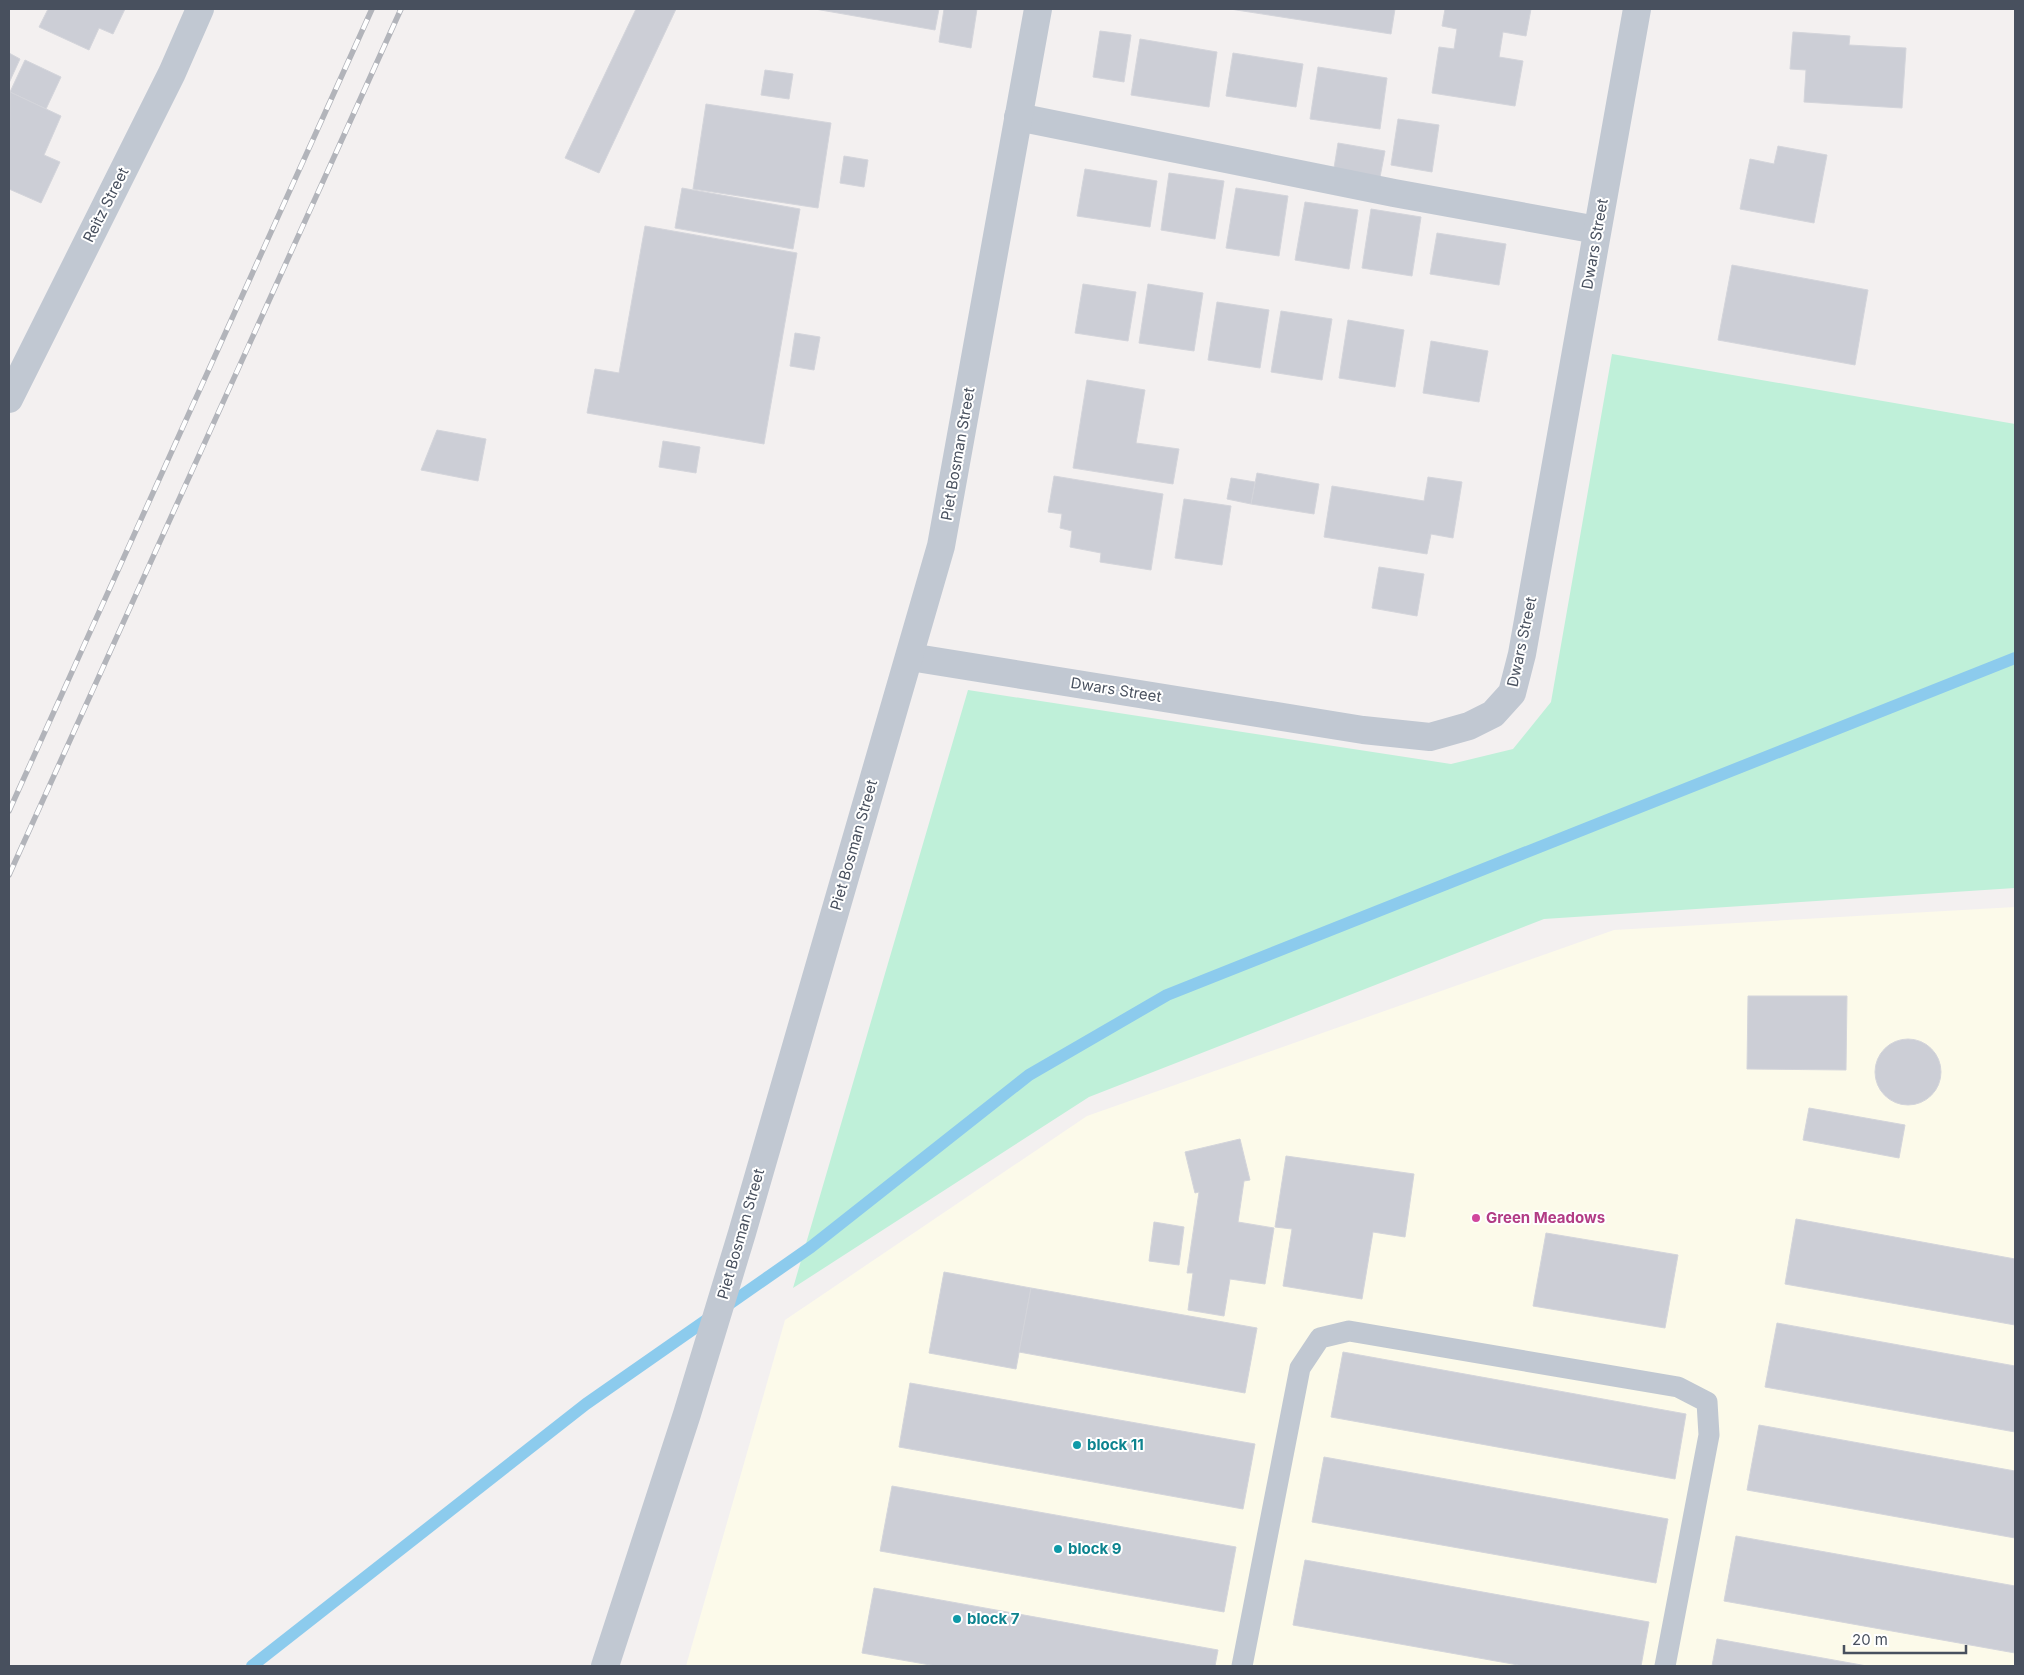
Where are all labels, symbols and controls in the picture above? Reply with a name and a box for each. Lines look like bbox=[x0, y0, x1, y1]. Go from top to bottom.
street label: Reitz Street bbox=[79, 164, 133, 245]
street label: Dwars Street bbox=[1577, 197, 1612, 291]
street label: Piet Bosman Street bbox=[936, 386, 979, 522]
street label: Dwars Street bbox=[1503, 595, 1540, 689]
street label: Dwars Street bbox=[1069, 673, 1163, 706]
street label: Piet Bosman Street bbox=[826, 777, 881, 912]
street label: Piet Bosman Street bbox=[713, 1166, 768, 1301]
place label: Green Meadows bbox=[1486, 1208, 1605, 1227]
marker: Green Meadows bbox=[1470, 1212, 1482, 1224]
place label: block 11 bbox=[1087, 1435, 1144, 1454]
marker: block 11 bbox=[1071, 1439, 1083, 1451]
place label: block 9 bbox=[1068, 1539, 1122, 1558]
marker: block 9 bbox=[1052, 1543, 1064, 1555]
place label: block 7 bbox=[967, 1609, 1020, 1628]
marker: block 7 bbox=[951, 1613, 963, 1625]
scale bar bbox=[1844, 1622, 1966, 1654]
text: 20 m bbox=[1852, 1630, 1888, 1649]

